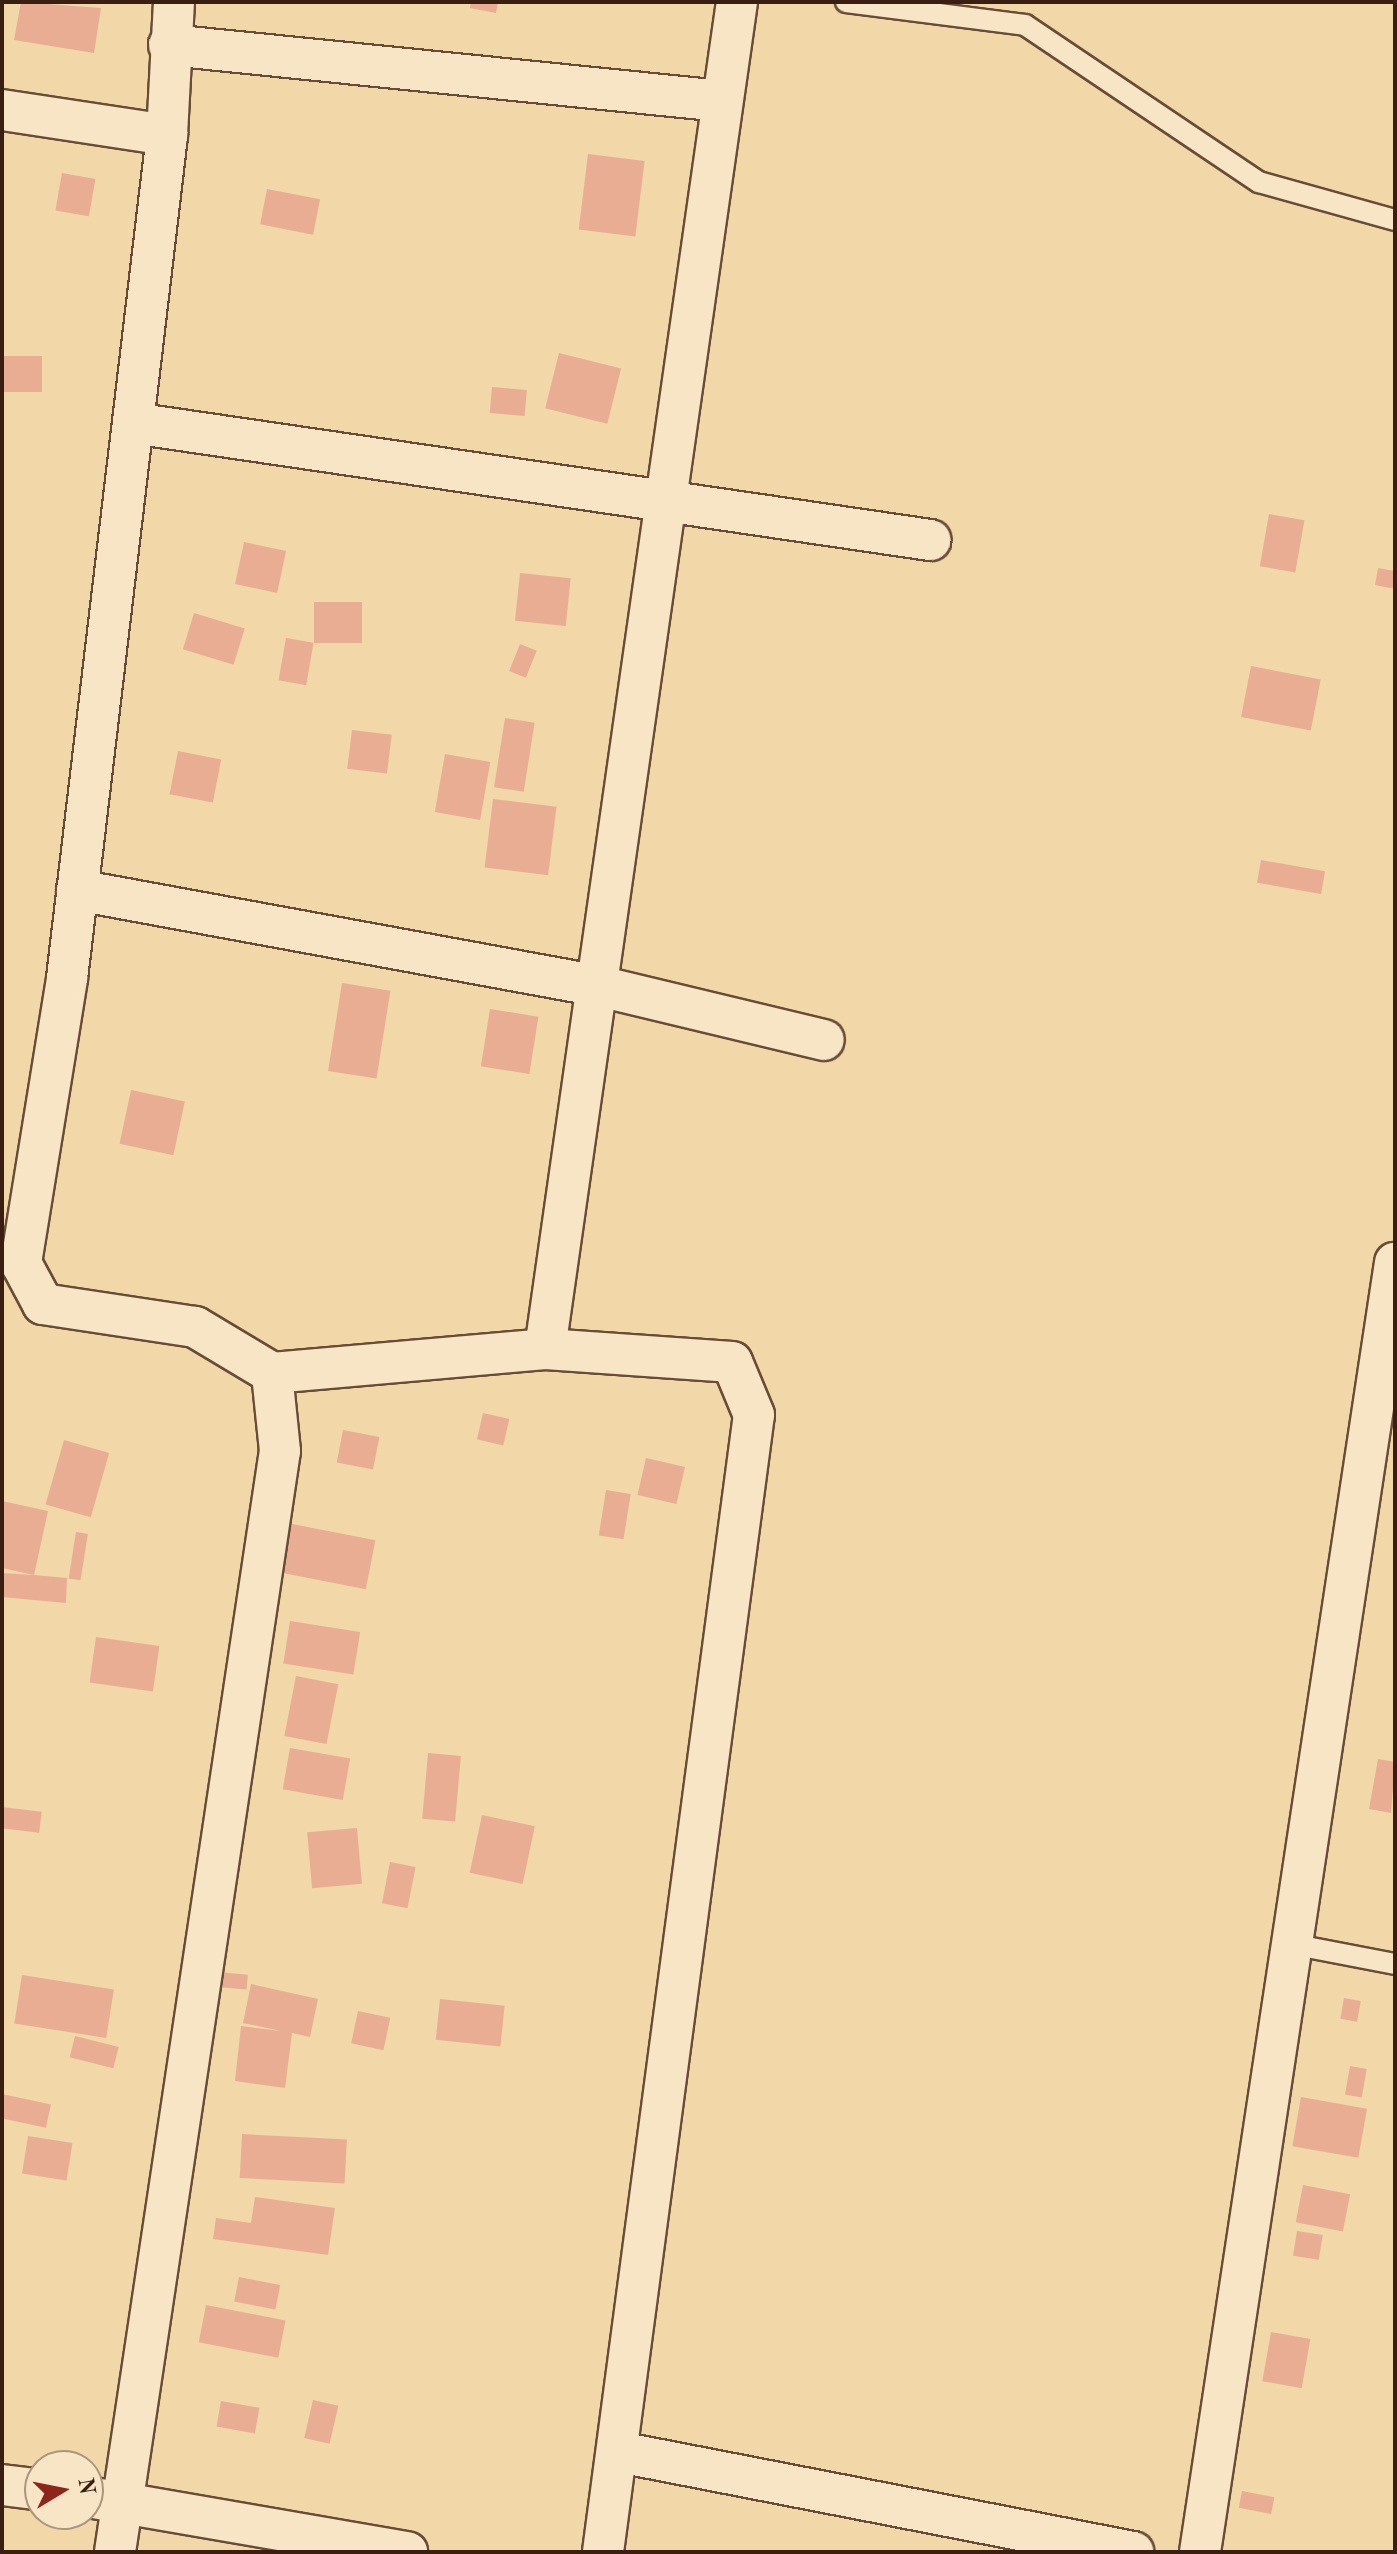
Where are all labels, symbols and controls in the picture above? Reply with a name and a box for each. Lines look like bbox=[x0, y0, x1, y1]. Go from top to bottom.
north arrow bbox=[24, 2450, 104, 2530]
text: N bbox=[73, 2476, 98, 2496]

